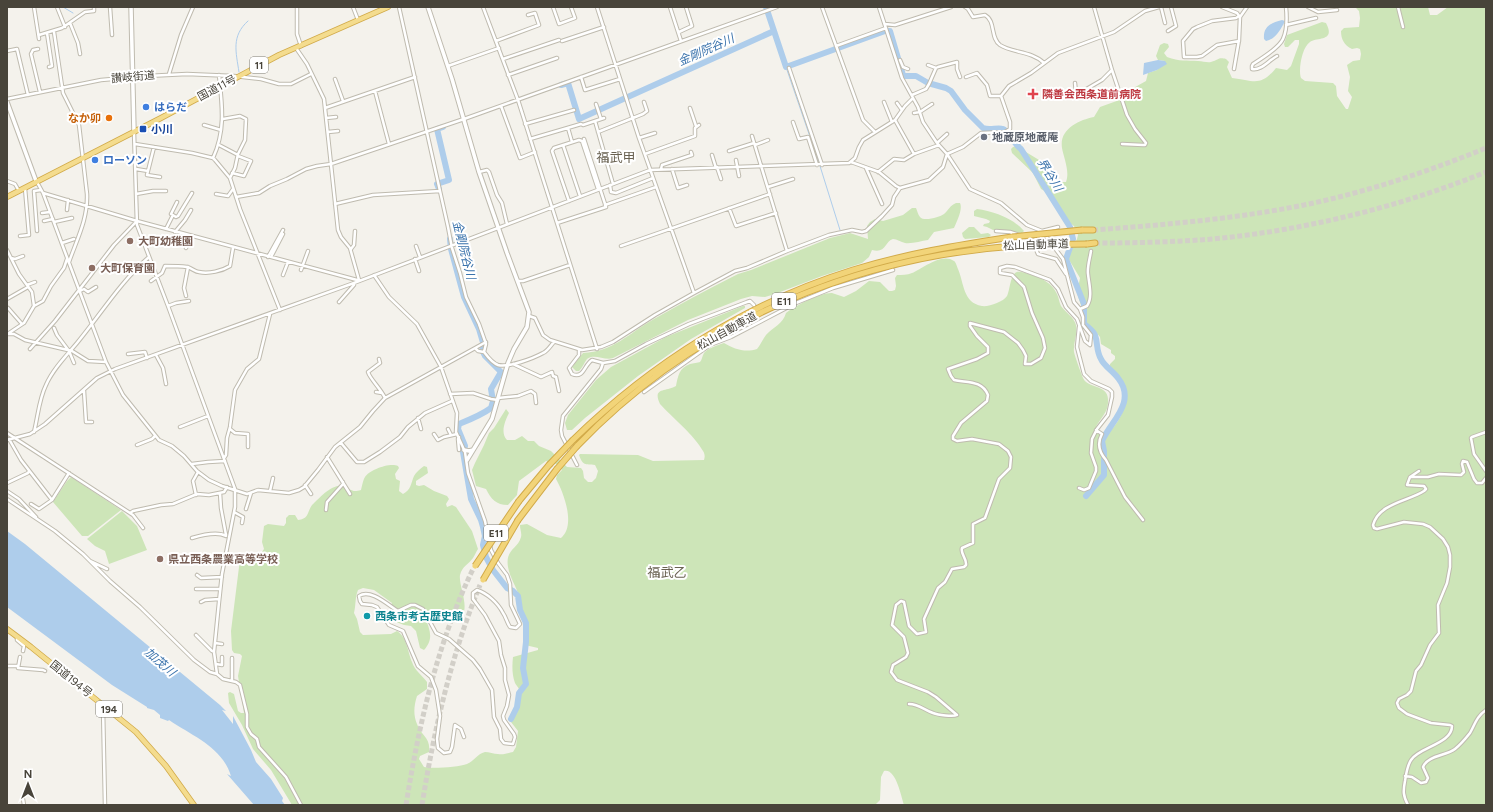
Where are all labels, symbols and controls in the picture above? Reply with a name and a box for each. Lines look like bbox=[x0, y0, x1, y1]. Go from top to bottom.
water label: 金剛院谷川 bbox=[676, 31, 738, 69]
road number: 11 bbox=[250, 57, 268, 73]
street label: 讃岐街道 bbox=[111, 69, 155, 85]
street label: 国道11号 bbox=[195, 72, 239, 104]
marker: 隣善会西条道前病院 bbox=[1027, 88, 1039, 100]
place label: 隣善会西条道前病院 bbox=[1042, 88, 1141, 101]
place label: はらだ bbox=[154, 101, 187, 114]
marker: はらだ bbox=[141, 102, 151, 112]
place label: なか卯 bbox=[68, 112, 101, 125]
marker: なか卯 bbox=[104, 113, 114, 123]
place label: 小川 bbox=[151, 123, 173, 136]
marker: 小川 bbox=[138, 124, 148, 134]
place label: 地蔵原地蔵庵 bbox=[992, 131, 1059, 144]
marker: 地蔵原地蔵庵 bbox=[979, 132, 989, 142]
district label: 福武甲 bbox=[596, 150, 636, 165]
place label: ローソン bbox=[103, 154, 147, 167]
marker: ローソン bbox=[90, 155, 100, 165]
water label: 界谷川 bbox=[1035, 156, 1067, 196]
water label: 金剛院谷川 bbox=[450, 219, 479, 283]
place label: 大町幼稚園 bbox=[138, 235, 193, 248]
marker: 大町幼稚園 bbox=[125, 236, 135, 246]
street label: 松山自動車道 bbox=[1003, 237, 1069, 253]
place label: 大町保育園 bbox=[100, 262, 155, 275]
marker: 大町保育園 bbox=[87, 263, 97, 273]
road number: E11 bbox=[772, 293, 796, 309]
street label: 松山自動車道 bbox=[695, 309, 759, 353]
road number: E11 bbox=[484, 525, 508, 541]
place label: 県立西条農業高等学校 bbox=[168, 553, 278, 566]
marker: 県立西条農業高等学校 bbox=[155, 554, 165, 564]
district label: 福武乙 bbox=[647, 565, 687, 580]
place label: 西条市考古歴史館 bbox=[375, 610, 463, 623]
marker: 西条市考古歴史館 bbox=[362, 611, 372, 621]
water label: 加茂川 bbox=[142, 645, 180, 680]
street label: 国道194号 bbox=[47, 658, 95, 700]
road number: 194 bbox=[96, 701, 122, 717]
north arrow bbox=[8, 764, 48, 804]
text: N bbox=[24, 768, 32, 781]

